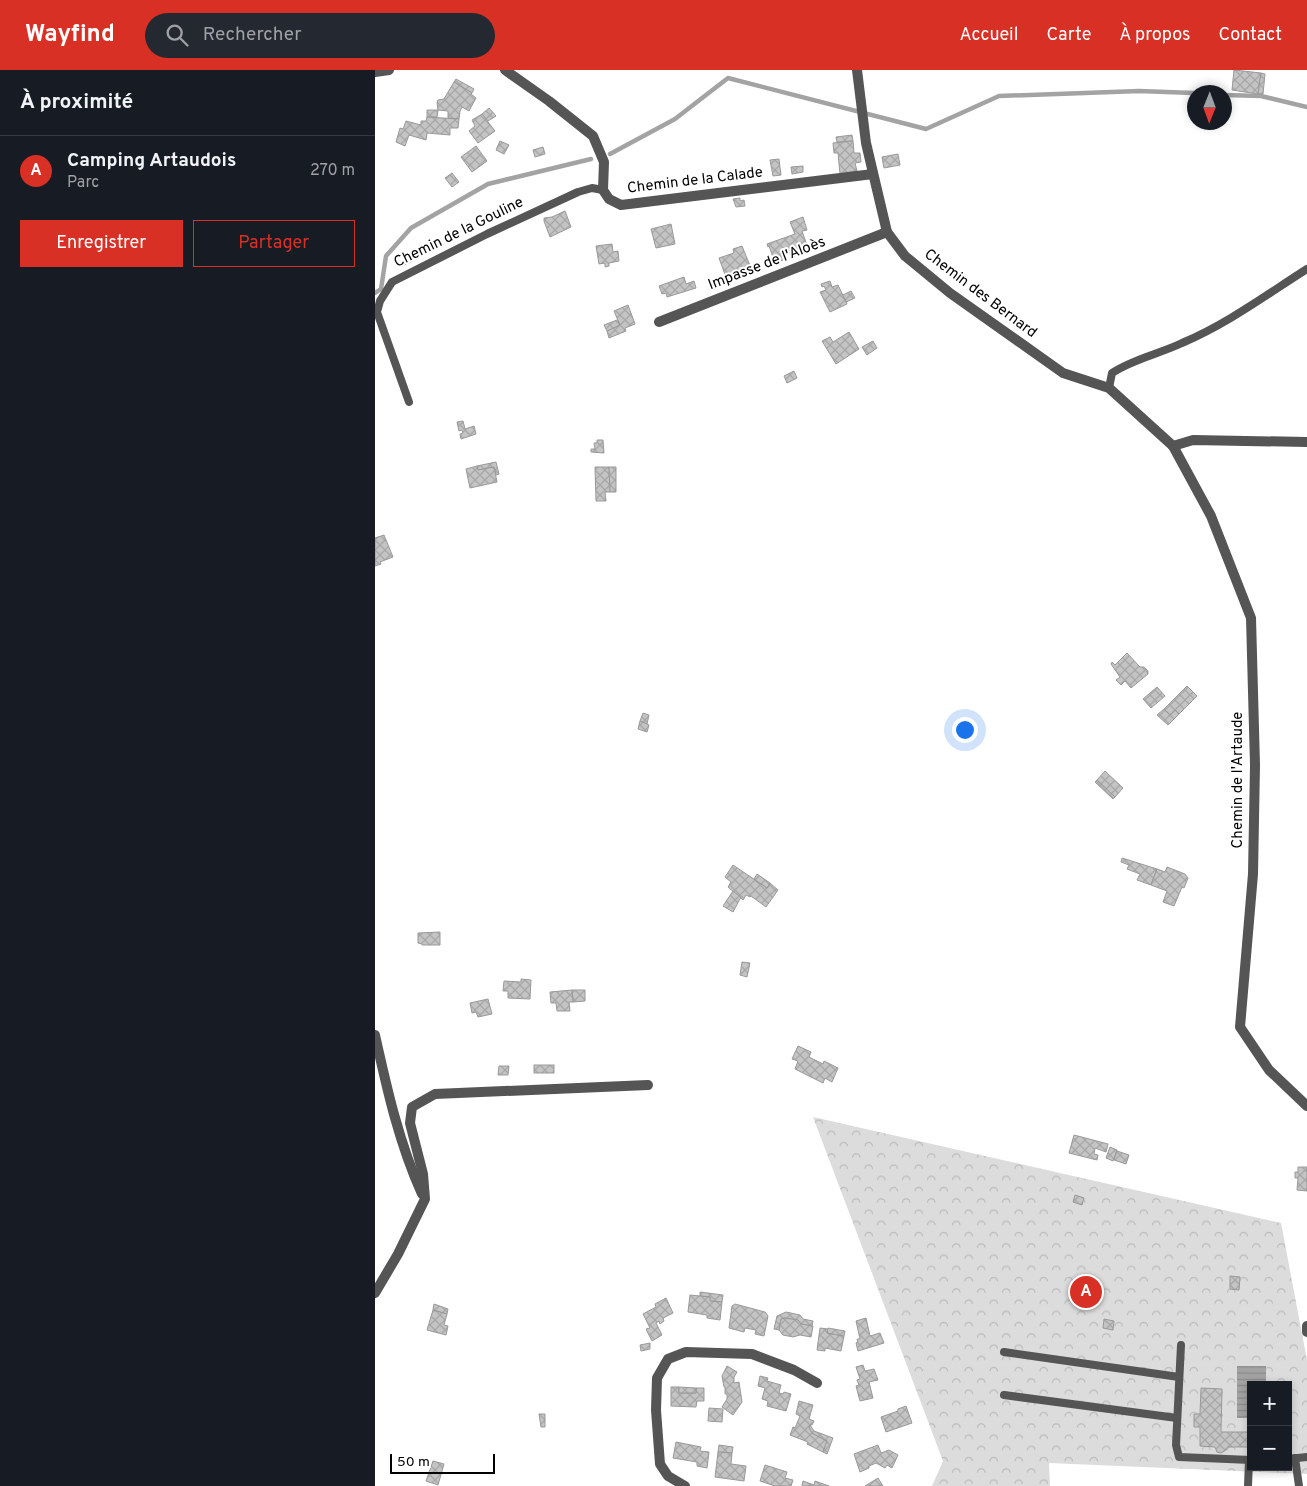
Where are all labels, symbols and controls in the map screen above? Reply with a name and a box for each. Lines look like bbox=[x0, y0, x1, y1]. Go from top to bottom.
search box bbox=[145, 13, 495, 58]
text: Wayfind bbox=[25, 20, 115, 50]
icon: search bbox=[163, 21, 191, 49]
text: Rechercher bbox=[203, 23, 302, 47]
text: Accueil bbox=[959, 24, 1018, 47]
text: Carte bbox=[1046, 24, 1091, 47]
text: À propos bbox=[1119, 24, 1190, 47]
text: Contact bbox=[1218, 24, 1282, 47]
north arrow bbox=[1187, 85, 1232, 130]
text: À proximité bbox=[20, 89, 133, 116]
text: Camping Artaudois bbox=[67, 149, 236, 173]
text: A bbox=[30, 161, 42, 181]
text: 270 m bbox=[310, 161, 355, 181]
street label: Chemin de la Calade bbox=[626, 163, 764, 199]
text: Parc bbox=[67, 173, 99, 193]
street label: Chemin de la Gouline bbox=[391, 193, 527, 273]
button: Enregistrer bbox=[20, 220, 183, 267]
button: Partager bbox=[193, 220, 355, 267]
street label: Impasse de l'Aloès bbox=[706, 233, 828, 295]
street label: Chemin des Bernard bbox=[920, 245, 1040, 343]
street label: Chemin de l'Artaude bbox=[1229, 712, 1248, 848]
your location bbox=[952, 717, 978, 743]
pin: A bbox=[1070, 1273, 1102, 1311]
map controls bbox=[1247, 1381, 1292, 1471]
button: + bbox=[1247, 1381, 1292, 1426]
button: − bbox=[1247, 1426, 1292, 1471]
scale bar bbox=[390, 1451, 495, 1474]
text: 50 m bbox=[397, 1454, 430, 1471]

